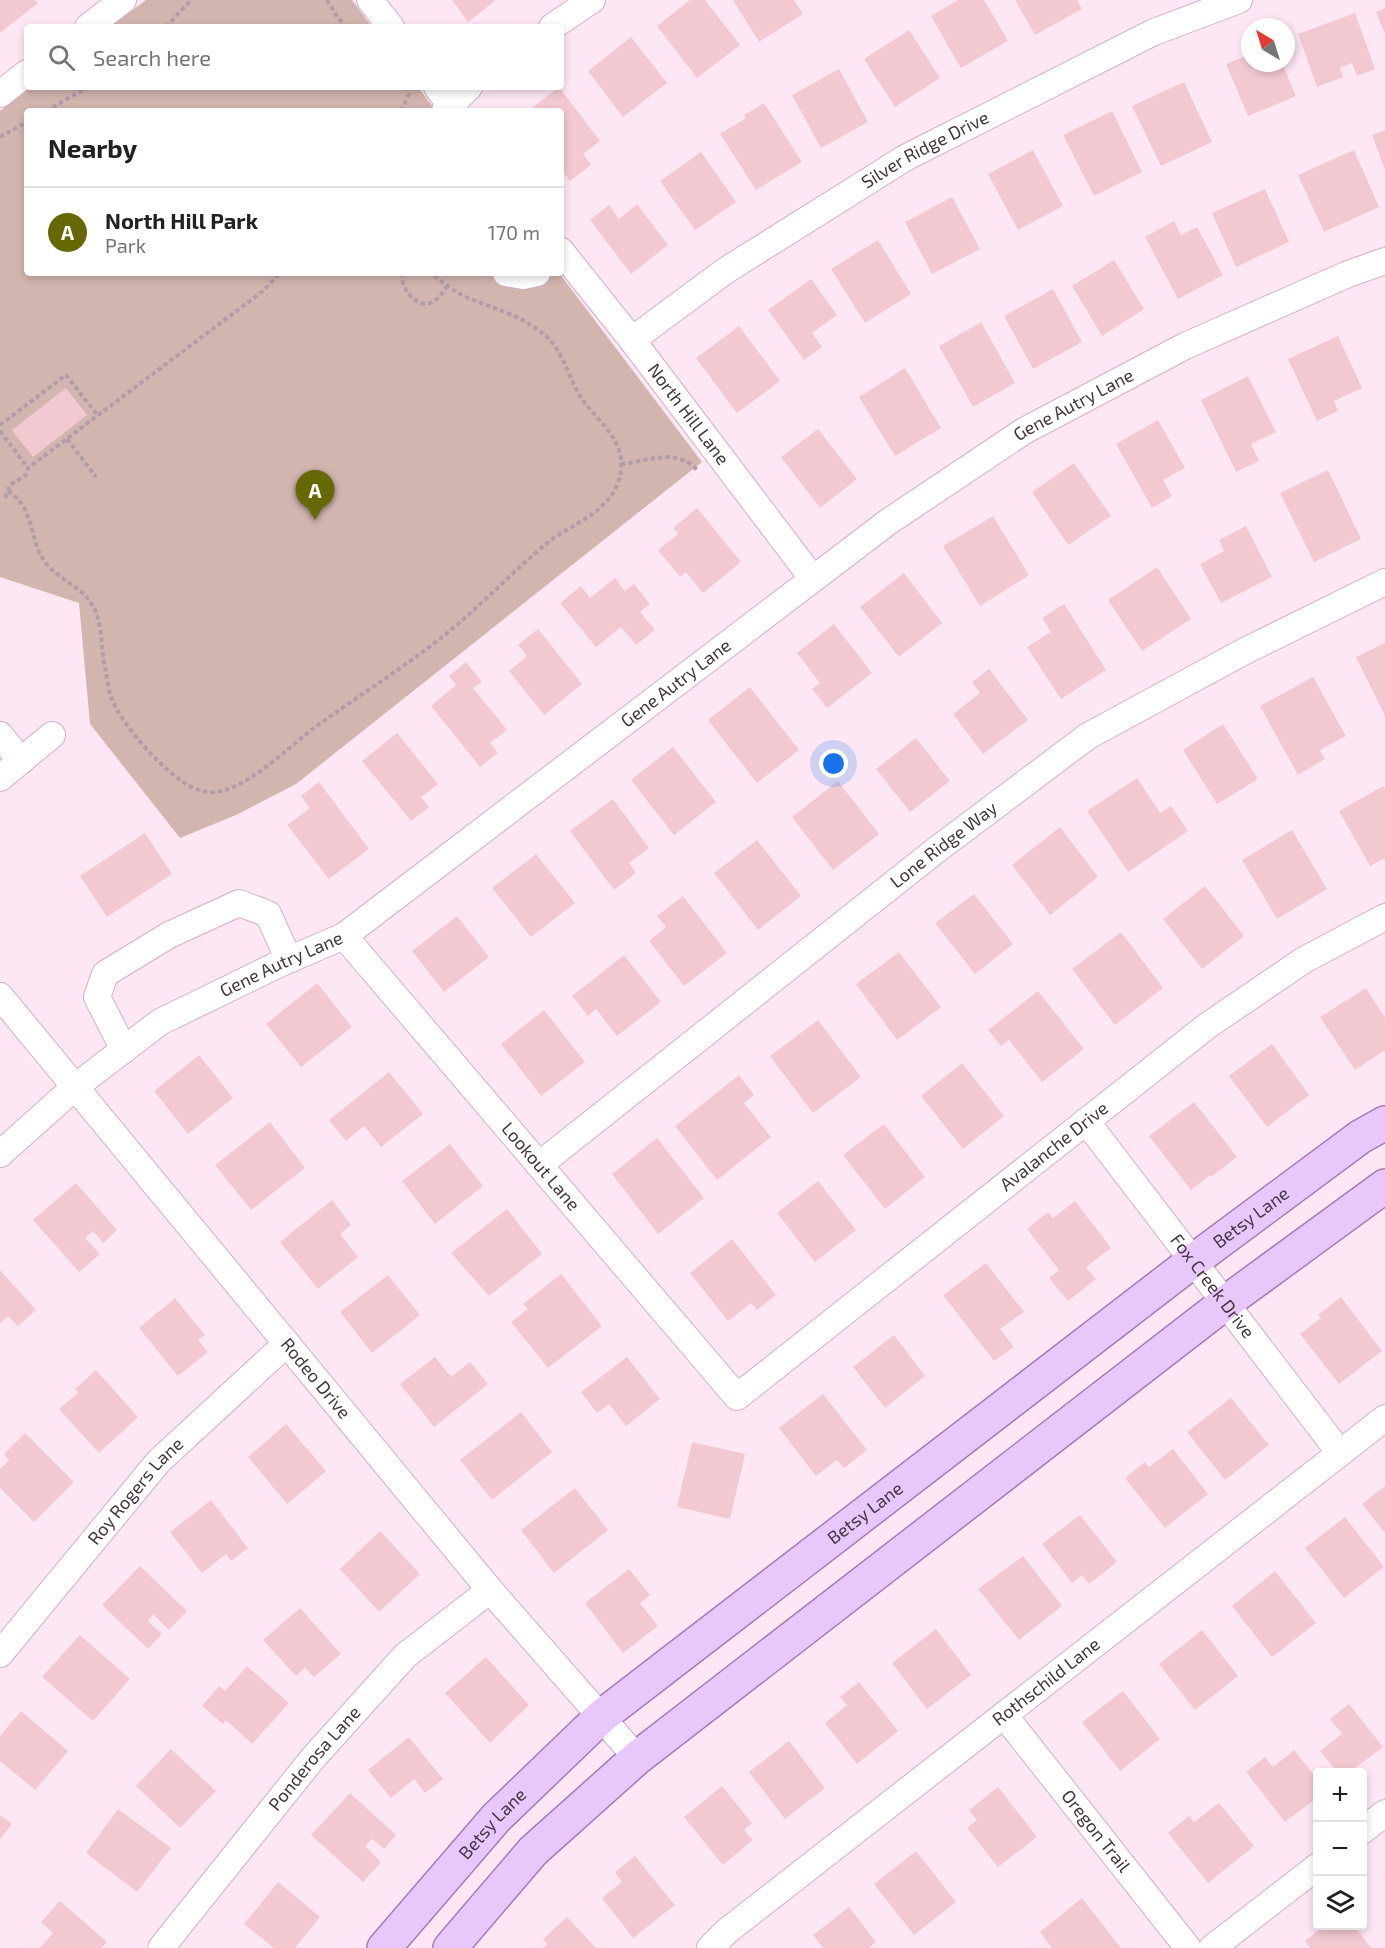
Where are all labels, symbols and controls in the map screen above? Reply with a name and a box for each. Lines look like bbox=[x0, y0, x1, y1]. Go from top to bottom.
north arrow bbox=[1241, 18, 1295, 72]
search box bbox=[24, 24, 564, 90]
icon: search bbox=[45, 41, 78, 74]
text: Search here bbox=[93, 44, 211, 70]
street label: Silver Ridge Drive bbox=[857, 105, 992, 193]
text: Nearby bbox=[48, 132, 137, 163]
text: North Hill Park bbox=[105, 207, 258, 233]
text: A bbox=[61, 220, 74, 244]
text: 170 m bbox=[488, 220, 540, 244]
text: Park bbox=[105, 233, 146, 257]
street label: North Hill Lane bbox=[644, 359, 735, 469]
street label: Gene Autry Lane bbox=[1009, 363, 1137, 445]
pin: A bbox=[296, 470, 334, 520]
street label: Gene Autry Lane bbox=[616, 634, 735, 731]
your location bbox=[819, 749, 848, 778]
street label: Lone Ridge Way bbox=[885, 796, 1002, 892]
street label: Gene Autry Lane bbox=[216, 926, 346, 1001]
street label: Avalanche Drive bbox=[995, 1096, 1112, 1195]
street label: Lookout Lane bbox=[498, 1117, 585, 1215]
street label: Betsy Lane bbox=[1208, 1182, 1293, 1252]
street label: Fox Creek Drive bbox=[1166, 1229, 1260, 1342]
street label: Rodeo Drive bbox=[277, 1333, 356, 1423]
street label: Roy Rogers Lane bbox=[83, 1432, 187, 1549]
street label: Betsy Lane bbox=[823, 1477, 907, 1548]
street label: Rothschild Lane bbox=[988, 1632, 1104, 1730]
street label: Ponderosa Lane bbox=[263, 1701, 365, 1815]
map controls bbox=[1313, 1768, 1367, 1930]
button: + bbox=[1313, 1768, 1367, 1822]
street label: Betsy Lane bbox=[453, 1783, 530, 1863]
street label: Oregon Trail bbox=[1057, 1785, 1136, 1877]
button: − bbox=[1313, 1822, 1367, 1876]
button: layers bbox=[1313, 1876, 1367, 1930]

